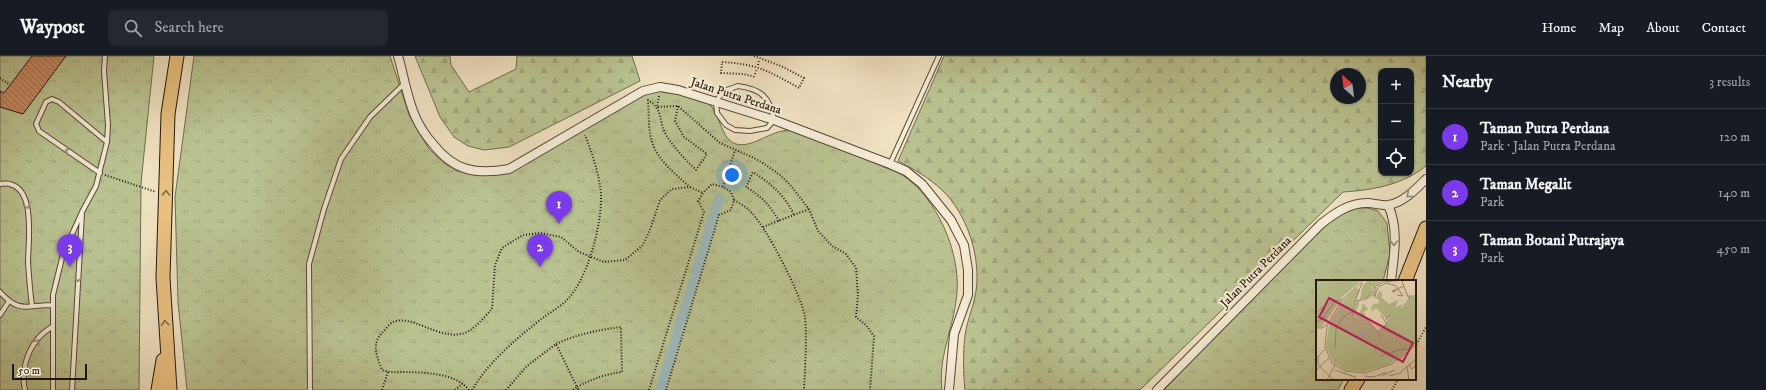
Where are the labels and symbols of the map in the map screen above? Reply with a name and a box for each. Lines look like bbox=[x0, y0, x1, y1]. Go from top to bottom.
north arrow bbox=[1330, 68, 1366, 104]
street label: Jalan Putra Perdana bbox=[688, 74, 784, 118]
one-way arrow bbox=[65, 148, 72, 156]
your location bbox=[722, 165, 742, 185]
one-way arrow bbox=[161, 190, 170, 196]
one-way arrow bbox=[1406, 190, 1413, 197]
pin: 1 bbox=[546, 191, 572, 224]
one-way arrow bbox=[22, 203, 30, 209]
street label: Jalan Putra Perdana bbox=[1217, 233, 1295, 311]
pin: 3 bbox=[57, 234, 83, 267]
pin: 2 bbox=[527, 234, 553, 267]
one-way arrow bbox=[1390, 240, 1398, 246]
one-way arrow bbox=[74, 276, 83, 282]
inset map bbox=[1316, 280, 1416, 380]
one-way arrow bbox=[161, 320, 170, 326]
one-way arrow bbox=[32, 340, 39, 347]
scale bar bbox=[12, 362, 87, 381]

